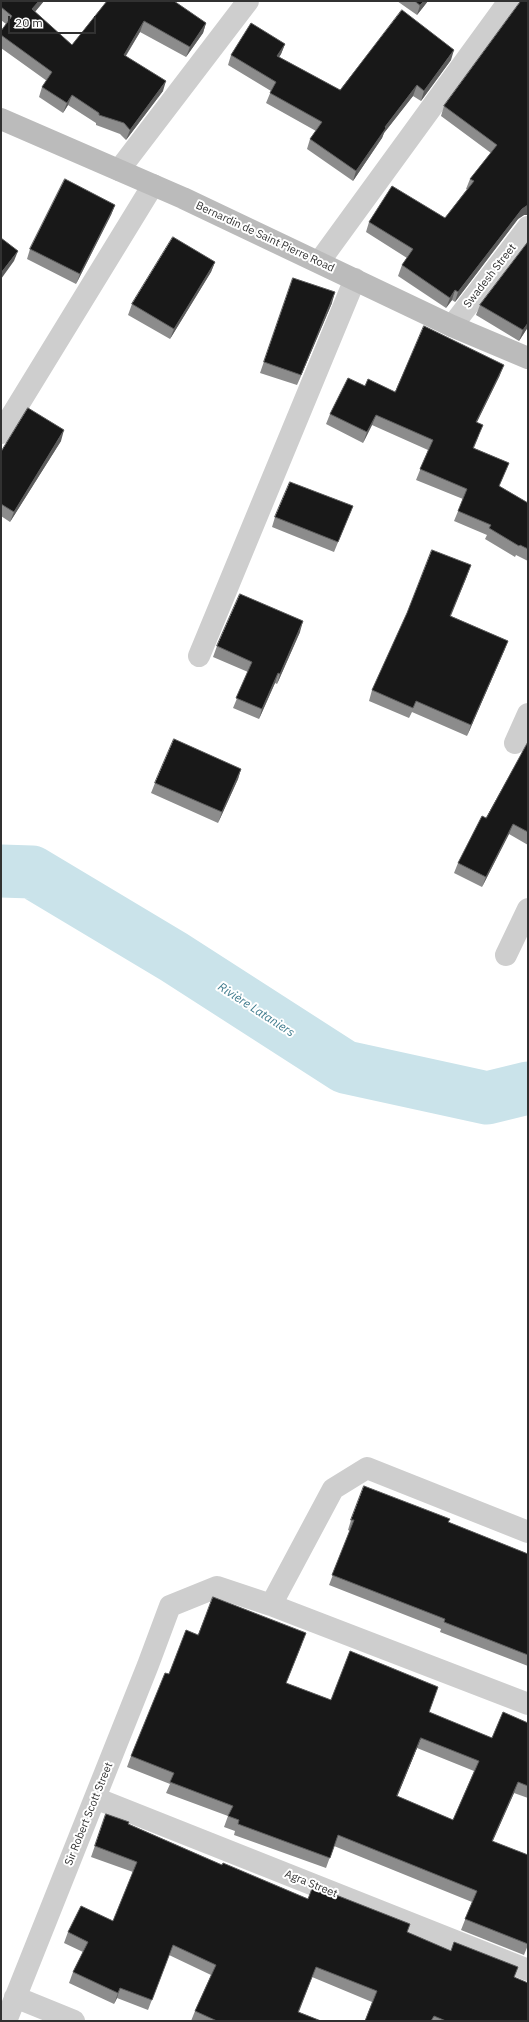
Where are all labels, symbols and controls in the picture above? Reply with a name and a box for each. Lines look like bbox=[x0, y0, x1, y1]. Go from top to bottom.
scale bar bbox=[10, 8, 98, 34]
text: 20 m bbox=[15, 15, 43, 30]
street label: Bernardin de Saint Pierre Road bbox=[194, 199, 336, 275]
street label: Swadesh Street bbox=[461, 241, 519, 311]
water label: Rivière Lataniers bbox=[215, 980, 297, 1040]
street label: Sir Robert Scott Street bbox=[62, 1760, 116, 1868]
street label: Agra Street bbox=[283, 1867, 339, 1901]

